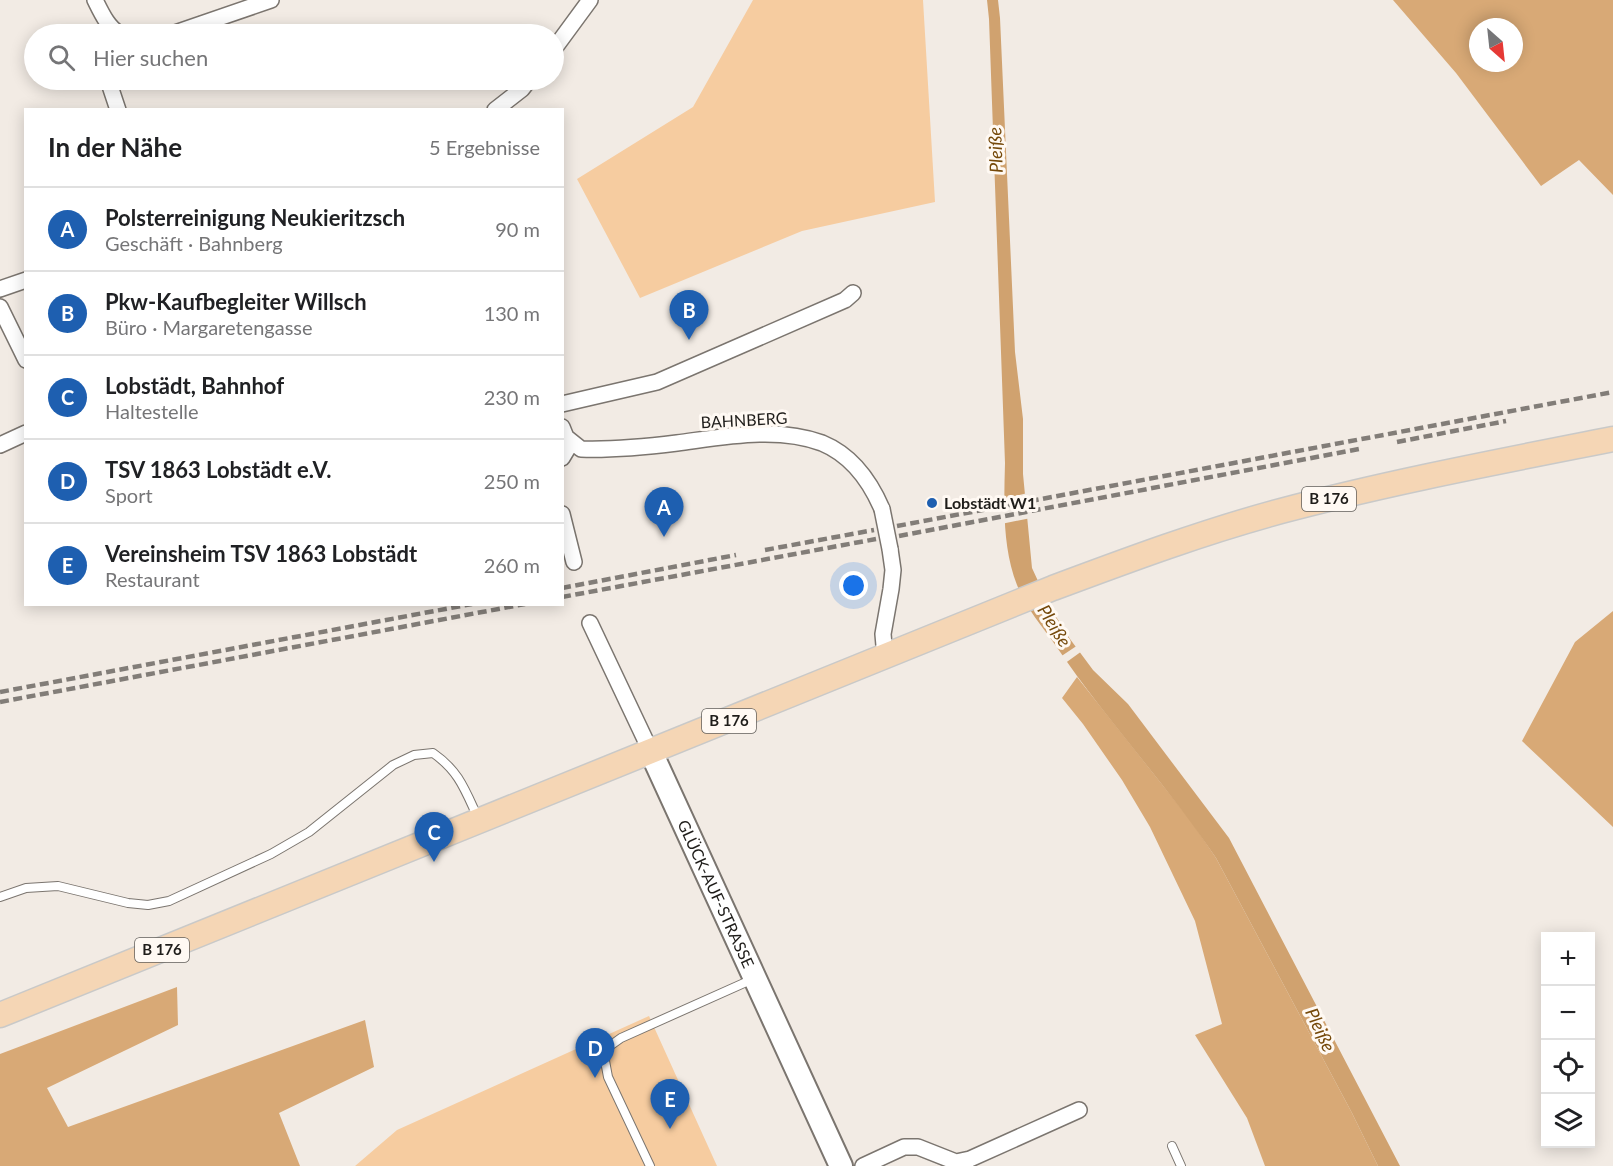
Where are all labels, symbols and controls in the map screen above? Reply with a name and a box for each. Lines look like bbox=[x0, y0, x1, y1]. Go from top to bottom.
north arrow bbox=[1469, 18, 1523, 72]
search box bbox=[24, 24, 564, 90]
icon: search bbox=[45, 41, 78, 74]
text: Hier suchen bbox=[93, 44, 208, 71]
water label: Pleiße bbox=[983, 127, 1007, 173]
text: In der Nähe bbox=[48, 131, 182, 163]
text: 5 Ergebnisse bbox=[429, 135, 540, 159]
text: Polsterreinigung Neukieritzsch bbox=[105, 204, 405, 231]
text: A bbox=[61, 217, 74, 241]
text: 90 m bbox=[495, 217, 540, 241]
text: Geschäft · Bahnberg bbox=[105, 231, 283, 255]
text: Pkw-Kaufbegleiter Willsch bbox=[105, 288, 367, 315]
pin: B bbox=[670, 290, 708, 340]
text: B bbox=[61, 301, 74, 325]
text: 130 m bbox=[484, 301, 540, 325]
text: Büro · Margaretengasse bbox=[105, 315, 313, 339]
text: Lobstädt, Bahnhof bbox=[105, 372, 284, 399]
text: C bbox=[61, 385, 74, 409]
text: 230 m bbox=[484, 385, 540, 409]
text: Haltestelle bbox=[105, 399, 199, 423]
street label: BAHNBERG bbox=[700, 408, 788, 431]
text: TSV 1863 Lobstädt e.V. bbox=[105, 456, 332, 483]
text: D bbox=[60, 469, 75, 493]
text: 250 m bbox=[484, 469, 540, 493]
text: Sport bbox=[105, 483, 153, 507]
road number: B 176 bbox=[1302, 487, 1356, 511]
pin: A bbox=[644, 488, 684, 537]
place label: Lobstädt W1 bbox=[944, 493, 1036, 512]
marker: Lobstädt W1 bbox=[925, 496, 939, 510]
text: Vereinsheim TSV 1863 Lobstädt bbox=[105, 540, 417, 567]
text: E bbox=[62, 553, 73, 577]
text: 260 m bbox=[484, 553, 540, 577]
text: Restaurant bbox=[105, 567, 200, 591]
your location bbox=[839, 571, 868, 600]
water label: Pleiße bbox=[1033, 600, 1076, 651]
road number: B 176 bbox=[702, 709, 756, 733]
pin: C bbox=[414, 812, 454, 862]
street label: GLÜCK-AUF-STRASSE bbox=[674, 817, 759, 971]
map controls bbox=[1541, 932, 1595, 1148]
button: + bbox=[1541, 932, 1595, 986]
road number: B 176 bbox=[135, 938, 189, 962]
button: − bbox=[1541, 986, 1595, 1040]
water label: Pleiße bbox=[1301, 1004, 1341, 1055]
pin: D bbox=[576, 1028, 614, 1078]
button: locate bbox=[1541, 1040, 1595, 1094]
pin: E bbox=[650, 1080, 690, 1129]
button: layers bbox=[1541, 1094, 1595, 1148]

